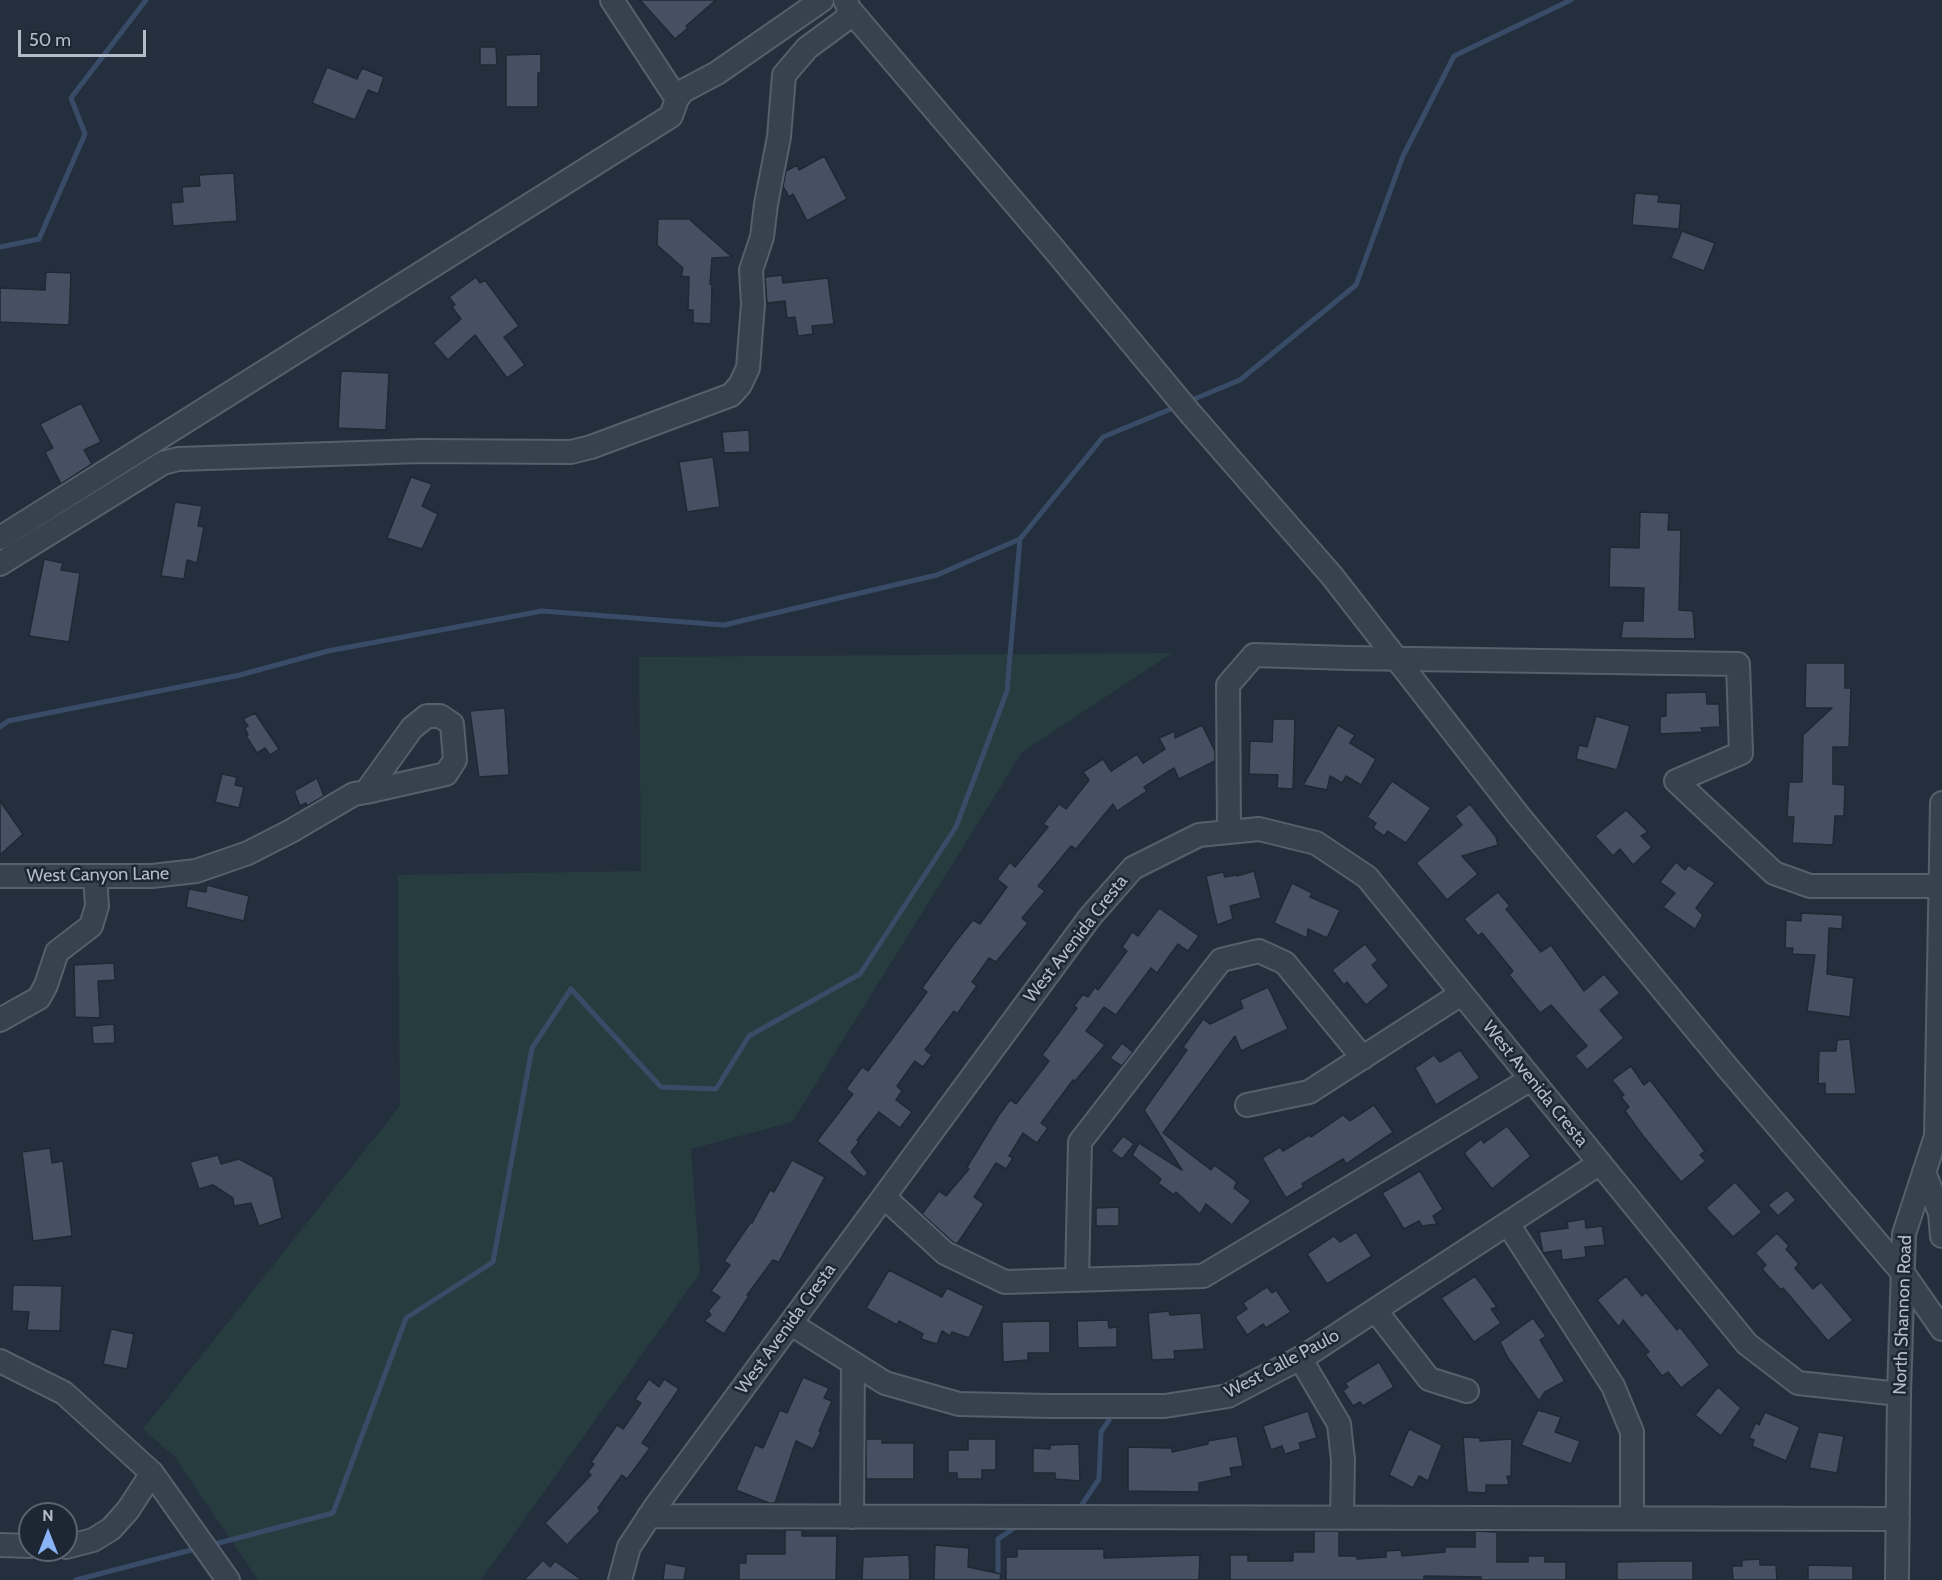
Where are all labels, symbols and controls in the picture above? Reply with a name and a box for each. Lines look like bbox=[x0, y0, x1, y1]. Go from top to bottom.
scale bar bbox=[21, 18, 148, 56]
text: 50 m bbox=[29, 29, 71, 51]
street label: West Canyon Lane bbox=[27, 863, 169, 887]
street label: West Avenida Cresta bbox=[1020, 871, 1132, 1007]
street label: West Avenida Cresta bbox=[1478, 1017, 1592, 1151]
street label: North Shannon Road bbox=[1889, 1235, 1917, 1395]
street label: West Avenida Cresta bbox=[731, 1260, 841, 1398]
street label: West Calle Paulo bbox=[1221, 1325, 1343, 1403]
north arrow bbox=[18, 1502, 78, 1562]
text: N bbox=[42, 1506, 54, 1525]

